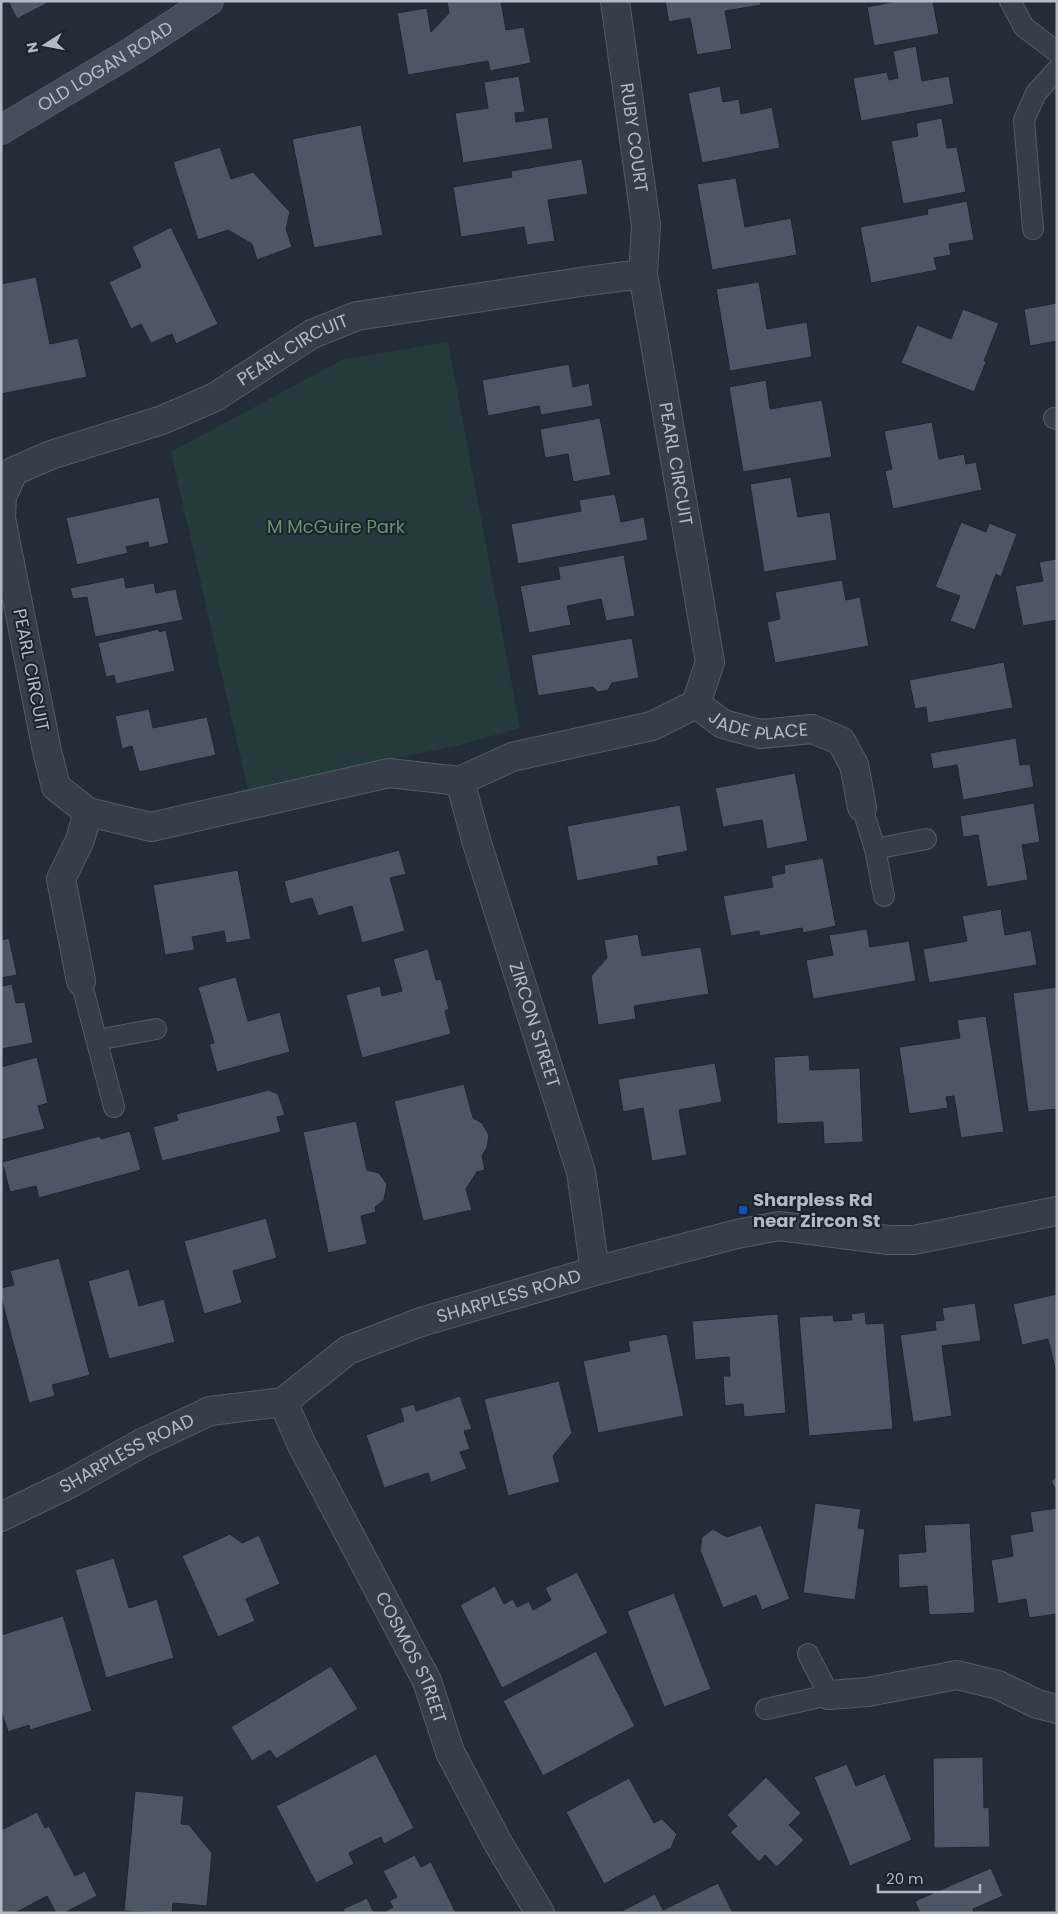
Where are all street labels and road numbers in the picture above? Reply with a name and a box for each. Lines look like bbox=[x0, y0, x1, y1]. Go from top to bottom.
street label: OLD LOGAN ROAD bbox=[32, 15, 178, 117]
street label: RUBY COURT bbox=[614, 81, 654, 194]
street label: PEARL CIRCUIT bbox=[232, 308, 352, 391]
street label: PEARL CIRCUIT bbox=[653, 400, 699, 528]
street label: PEARL CIRCUIT bbox=[7, 606, 56, 734]
street label: JADE PLACE bbox=[703, 704, 809, 747]
street label: ZIRCON STREET bbox=[503, 959, 567, 1091]
street label: SHARPLESS ROAD bbox=[433, 1263, 584, 1329]
street label: SHARPLESS ROAD bbox=[55, 1407, 198, 1499]
street label: COSMOS STREET bbox=[370, 1587, 453, 1726]

